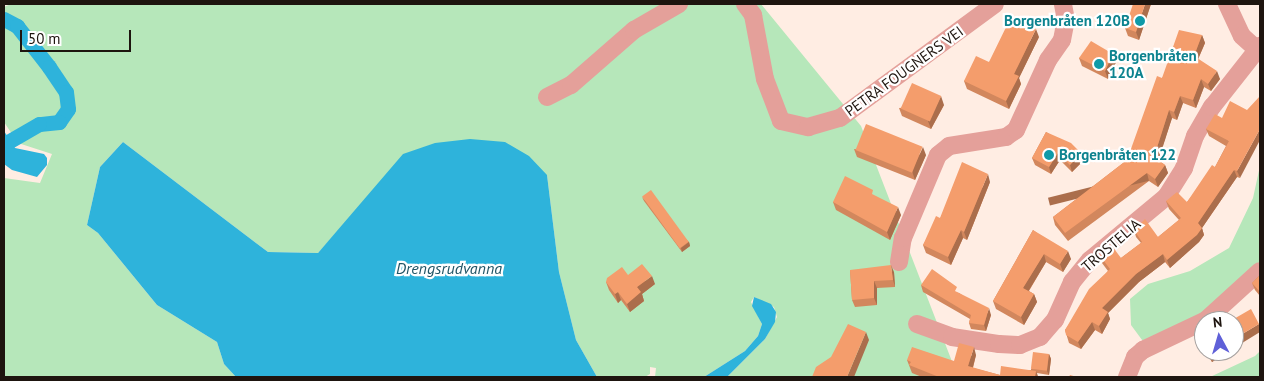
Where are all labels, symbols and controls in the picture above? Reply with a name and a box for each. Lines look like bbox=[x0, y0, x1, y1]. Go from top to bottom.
place label: Borgenbråten 120B bbox=[1004, 12, 1130, 30]
marker: Borgenbråten 120B bbox=[1134, 15, 1146, 27]
scale bar bbox=[22, 20, 134, 52]
street label: PETRA FOUGNERS VEI bbox=[841, 22, 967, 120]
text: 50 m bbox=[28, 29, 61, 48]
place label: Borgenbråten 120A bbox=[1109, 46, 1197, 81]
marker: Borgenbråten 120A bbox=[1093, 58, 1105, 70]
place label: Borgenbråten 122 bbox=[1059, 146, 1176, 164]
marker: Borgenbråten 122 bbox=[1043, 149, 1055, 161]
street label: TROSTELIA bbox=[1078, 215, 1144, 275]
water label: Drengsrudvanna bbox=[396, 258, 502, 278]
north arrow bbox=[1194, 311, 1244, 361]
text: N bbox=[1212, 313, 1223, 332]

